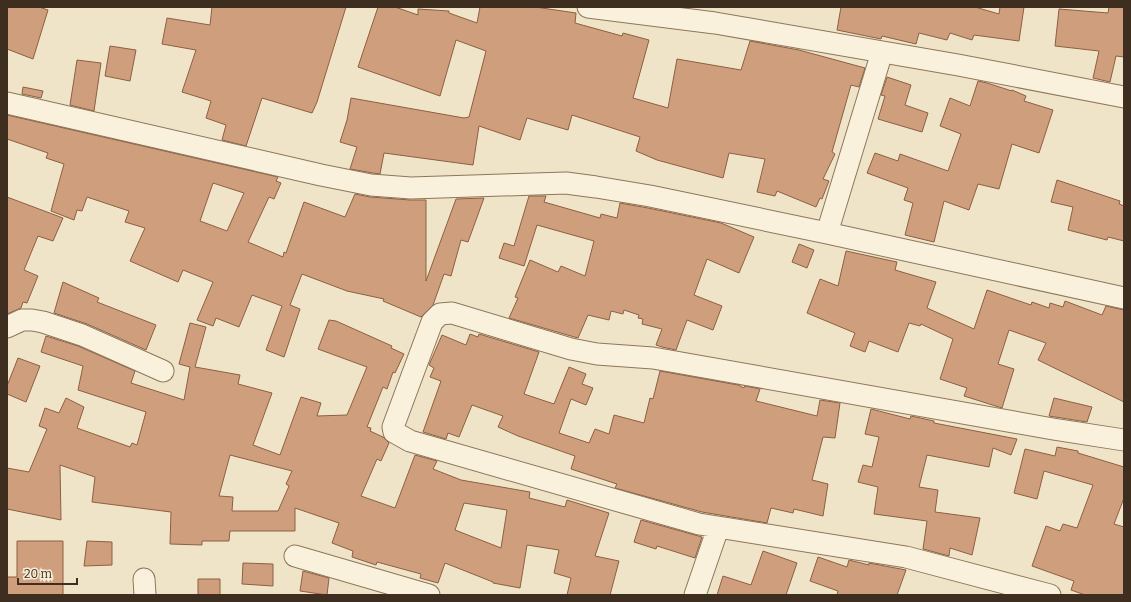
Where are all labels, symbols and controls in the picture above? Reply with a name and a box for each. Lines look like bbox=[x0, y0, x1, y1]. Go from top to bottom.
scale bar bbox=[18, 560, 77, 586]
text: 20 m bbox=[24, 567, 53, 581]

